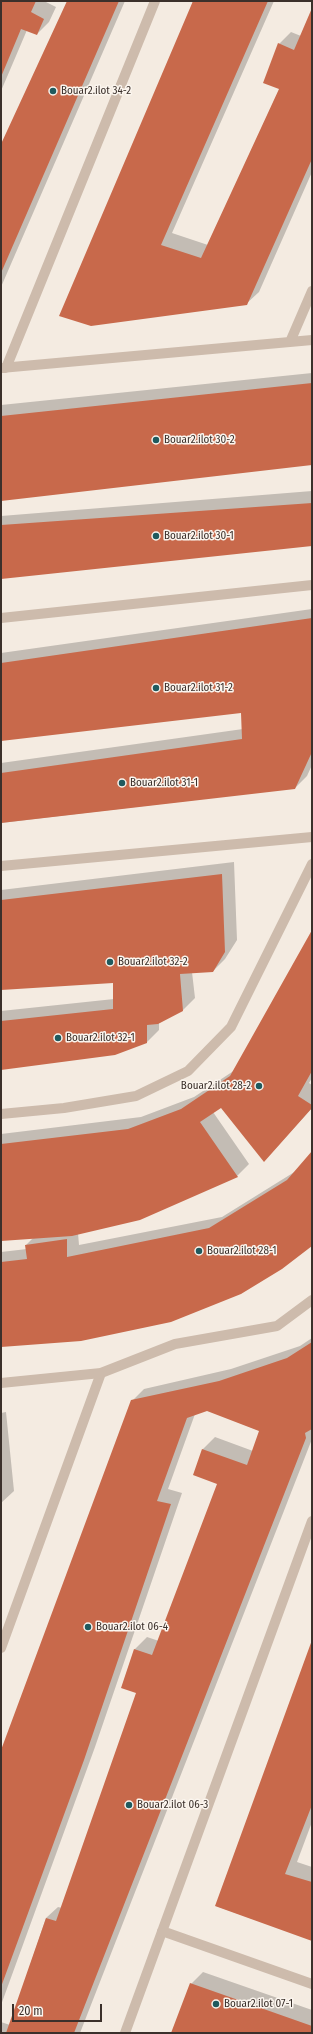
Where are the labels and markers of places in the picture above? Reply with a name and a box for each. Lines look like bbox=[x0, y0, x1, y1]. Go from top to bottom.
place label: Bouar2.ilot 34-2 bbox=[61, 84, 131, 98]
marker: Bouar2.ilot 34-2 bbox=[48, 86, 58, 96]
place label: Bouar2.ilot 30-2 bbox=[164, 433, 234, 447]
marker: Bouar2.ilot 30-2 bbox=[151, 435, 161, 445]
place label: Bouar2.ilot 30-1 bbox=[164, 529, 234, 543]
marker: Bouar2.ilot 30-1 bbox=[151, 531, 161, 541]
place label: Bouar2.ilot 31-2 bbox=[164, 681, 233, 695]
marker: Bouar2.ilot 31-2 bbox=[151, 683, 161, 693]
place label: Bouar2.ilot 31-1 bbox=[130, 776, 198, 790]
marker: Bouar2.ilot 31-1 bbox=[117, 778, 127, 788]
place label: Bouar2.ilot 32-2 bbox=[118, 955, 188, 969]
marker: Bouar2.ilot 32-2 bbox=[105, 957, 115, 967]
place label: Bouar2.ilot 32-1 bbox=[66, 1031, 135, 1045]
marker: Bouar2.ilot 32-1 bbox=[53, 1033, 63, 1043]
place label: Bouar2.ilot 28-2 bbox=[181, 1079, 251, 1093]
marker: Bouar2.ilot 28-2 bbox=[254, 1081, 264, 1091]
place label: Bouar2.ilot 28-1 bbox=[207, 1244, 276, 1258]
marker: Bouar2.ilot 28-1 bbox=[194, 1246, 204, 1256]
place label: Bouar2.ilot 06-4 bbox=[96, 1620, 168, 1634]
marker: Bouar2.ilot 06-4 bbox=[83, 1622, 93, 1632]
place label: Bouar2.ilot 06-3 bbox=[137, 1798, 208, 1812]
marker: Bouar2.ilot 06-3 bbox=[124, 1800, 134, 1810]
place label: Bouar2.ilot 07-1 bbox=[224, 1997, 293, 2011]
marker: Bouar2.ilot 07-1 bbox=[211, 1999, 221, 2009]

